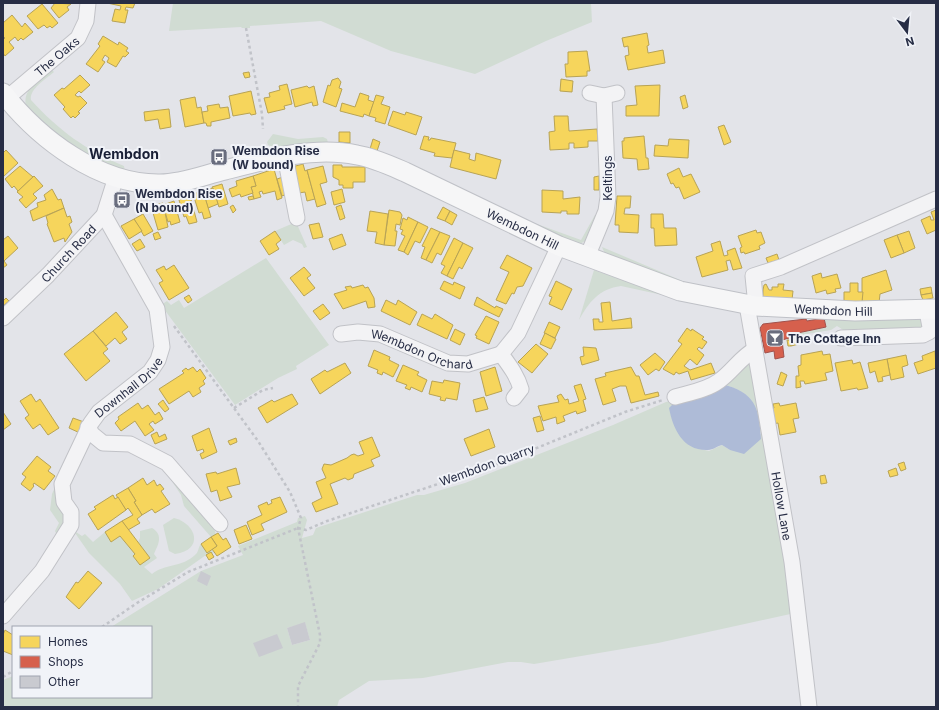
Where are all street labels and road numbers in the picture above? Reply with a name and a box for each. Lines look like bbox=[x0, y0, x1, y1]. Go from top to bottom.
street label: The Oaks bbox=[31, 33, 82, 79]
street label: Keltings bbox=[600, 155, 615, 201]
street label: Wembdon Hill bbox=[484, 205, 562, 252]
street label: Church Road bbox=[38, 221, 99, 285]
street label: Wembdon Hill bbox=[794, 300, 873, 318]
street label: Wembdon Orchard bbox=[371, 326, 474, 372]
street label: Downhall Drive bbox=[91, 354, 165, 420]
street label: Wembdon Quarry bbox=[437, 441, 537, 489]
street label: Hollow Lane bbox=[769, 470, 796, 542]

